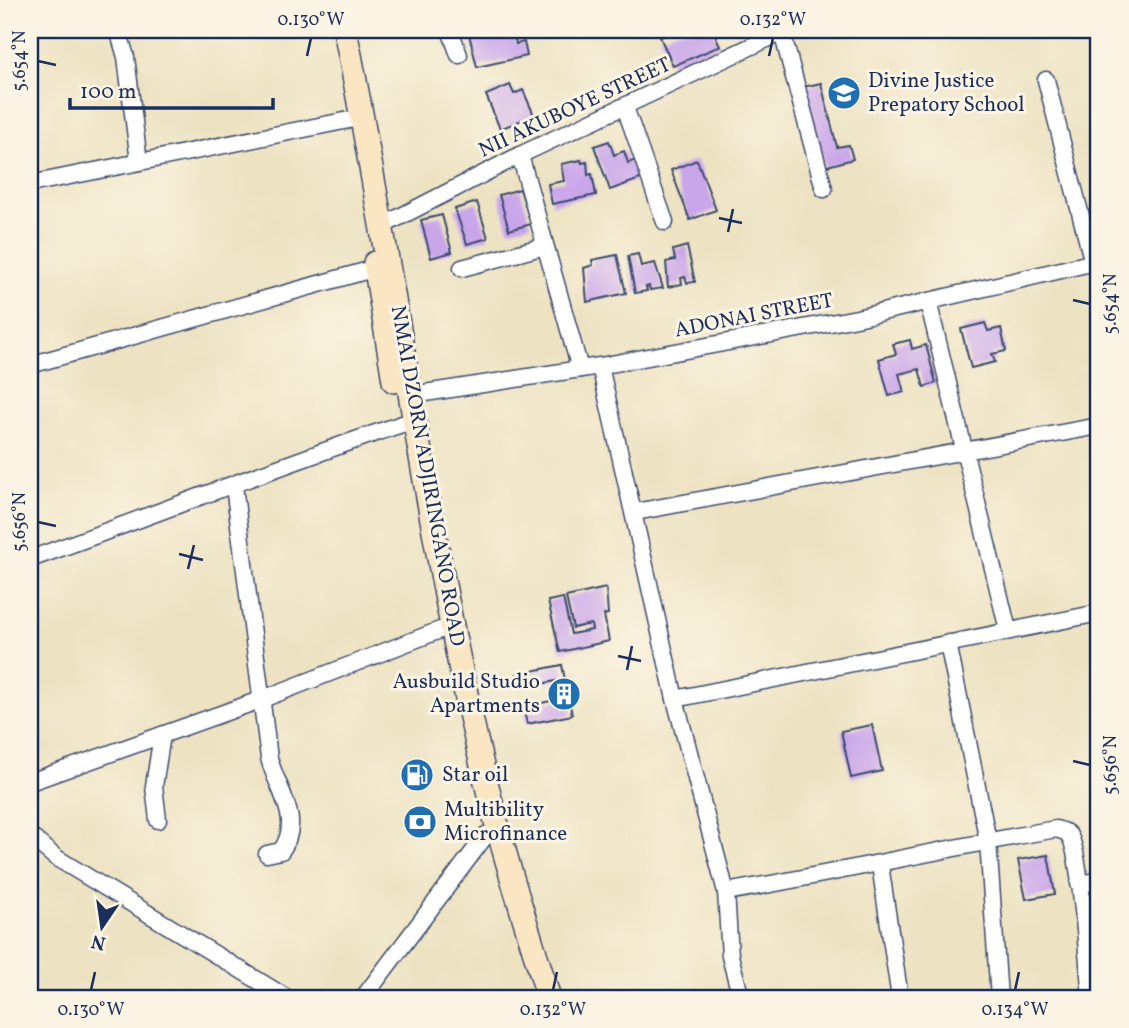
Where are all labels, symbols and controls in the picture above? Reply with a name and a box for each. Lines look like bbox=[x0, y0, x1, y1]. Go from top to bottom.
text: 0.130°W bbox=[277, 8, 345, 33]
text: 0.132°W bbox=[740, 8, 806, 33]
text: 5.654°N bbox=[8, 31, 33, 91]
street label: NII AKUBOYE STREET bbox=[474, 51, 676, 165]
scale bar bbox=[70, 66, 273, 110]
place label: Divine Justice Prepatory School bbox=[868, 67, 1025, 120]
school or university icon: Divine Justice Prepatory School bbox=[825, 74, 863, 112]
text: 100 m bbox=[80, 78, 137, 107]
text: 5.654°N bbox=[1099, 274, 1124, 334]
street label: ADONAI STREET bbox=[672, 286, 836, 346]
street label: NMAI DZORN ADJIRINGANO ROAD bbox=[383, 303, 471, 649]
text: 5.656°N bbox=[8, 492, 33, 552]
place label: Ausbuild Studio Apartments bbox=[393, 668, 540, 721]
building icon: Ausbuild Studio Apartments bbox=[545, 675, 583, 713]
text: 5.656°N bbox=[1099, 735, 1124, 795]
fuel station icon: Star oil bbox=[398, 756, 436, 794]
place label: Star oil bbox=[442, 761, 508, 790]
place label: Multibility Microfinance bbox=[444, 796, 567, 849]
bank icon: Multibility Microfinance bbox=[401, 803, 439, 841]
north arrow bbox=[66, 892, 136, 962]
text: N bbox=[89, 927, 108, 956]
text: 0.130°W bbox=[57, 998, 125, 1023]
text: 0.132°W bbox=[520, 998, 586, 1023]
text: 0.134°W bbox=[981, 998, 1049, 1023]

